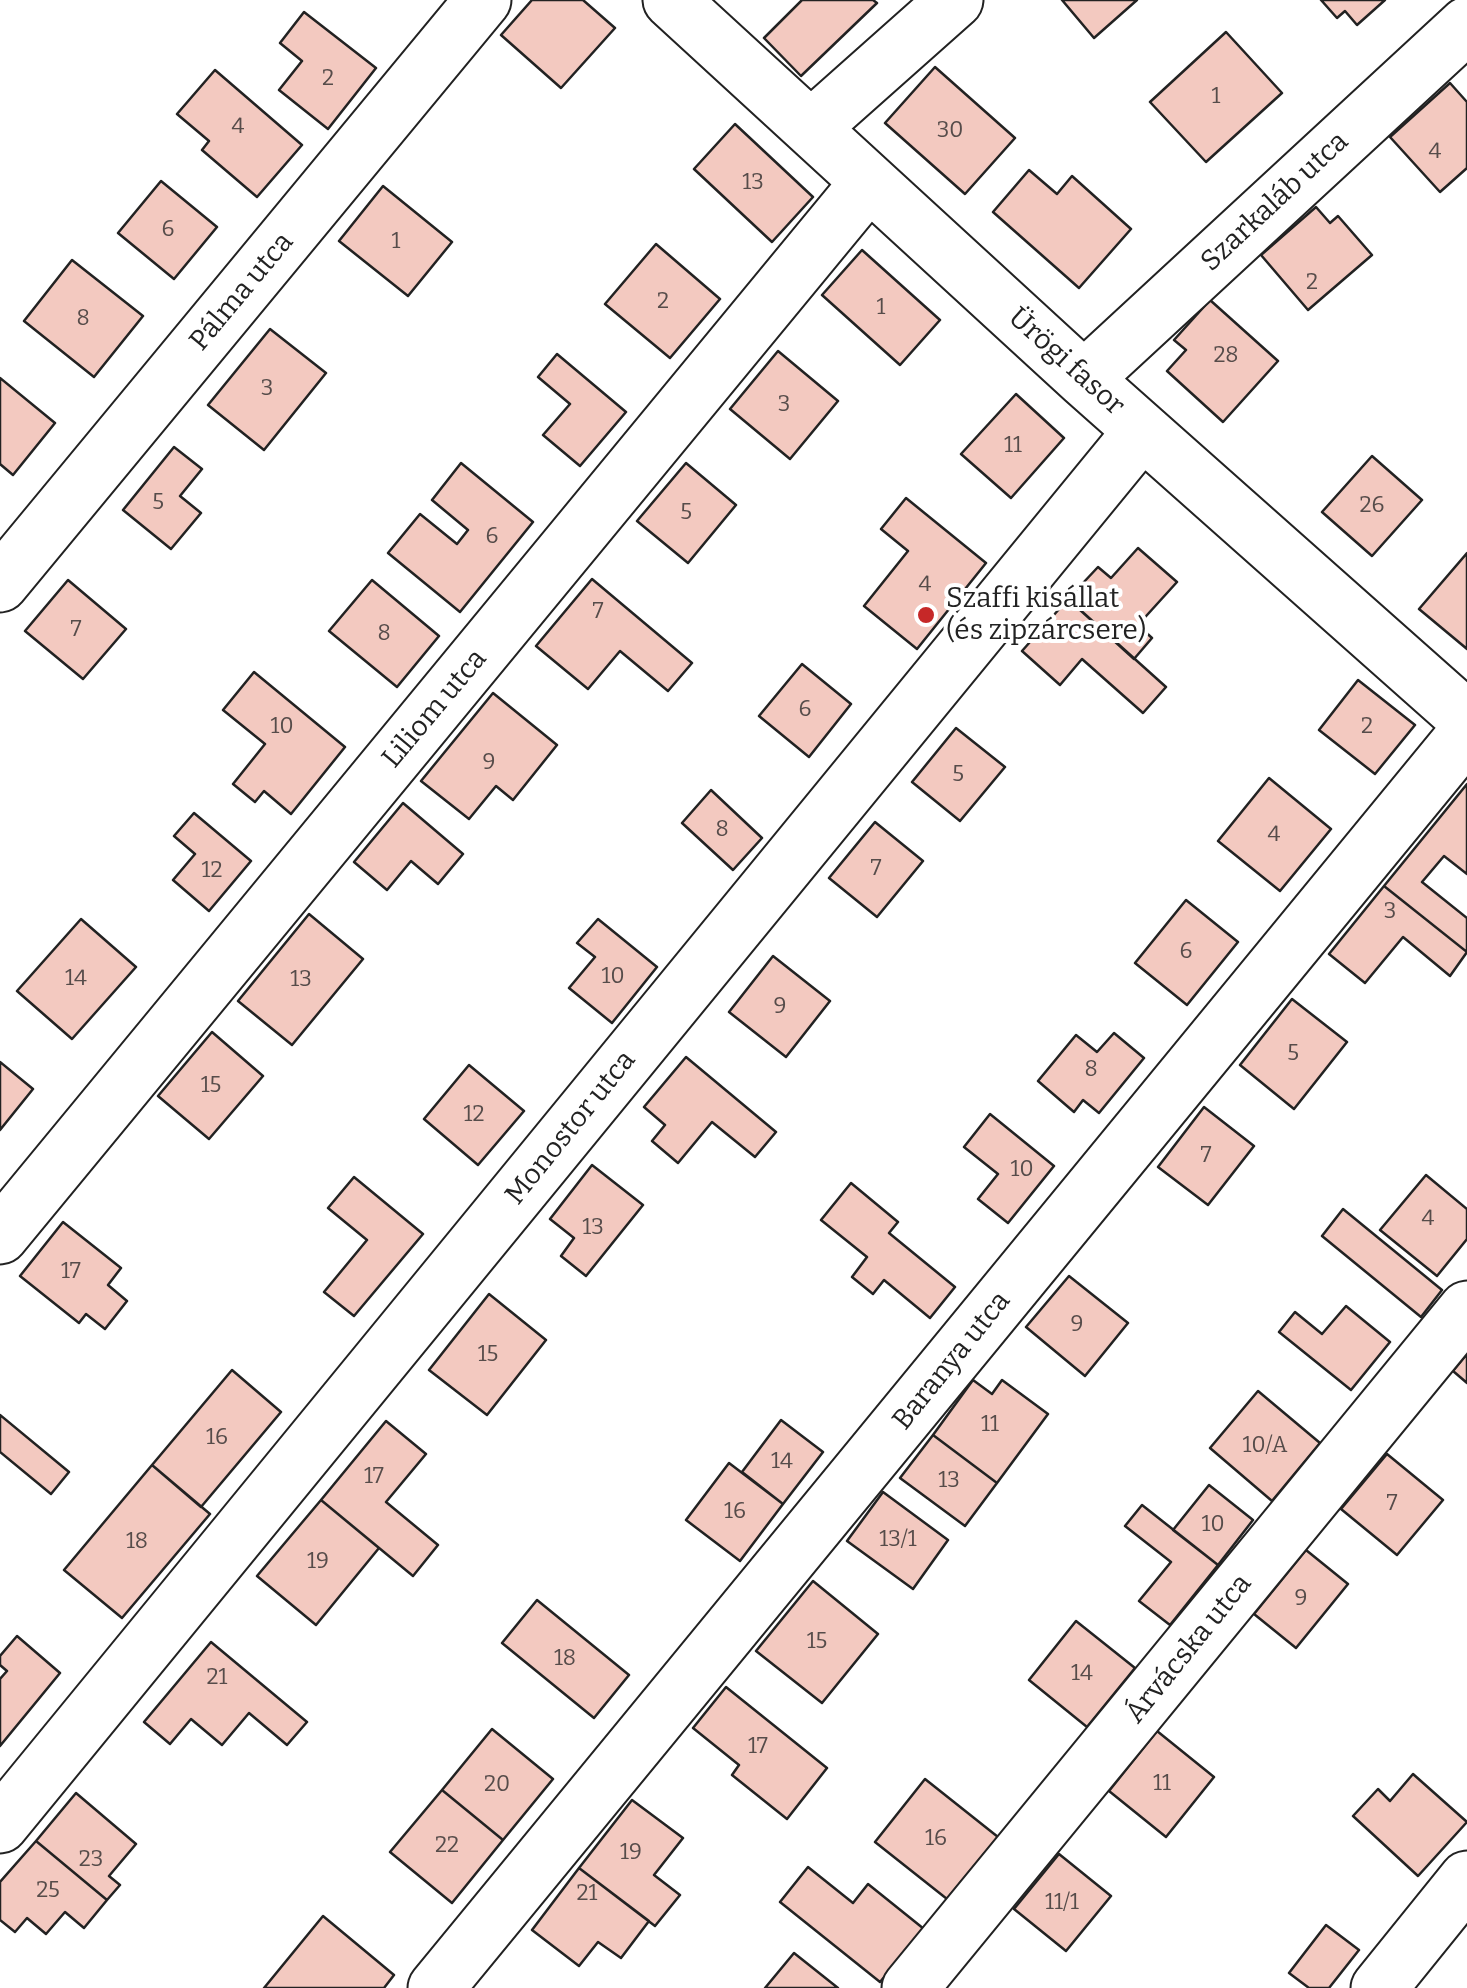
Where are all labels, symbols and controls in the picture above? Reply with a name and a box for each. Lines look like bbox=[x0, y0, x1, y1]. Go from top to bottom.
house number: 2 bbox=[322, 66, 334, 92]
house number: 1 bbox=[1212, 84, 1220, 110]
house number: 4 bbox=[232, 114, 244, 140]
house number: 30 bbox=[937, 118, 963, 144]
street label: Szarkaláb utca bbox=[1194, 125, 1356, 279]
house number: 4 bbox=[1429, 139, 1441, 165]
house number: 13 bbox=[742, 170, 764, 196]
house number: 6 bbox=[162, 217, 174, 243]
street label: Pálma utca bbox=[183, 226, 301, 358]
house number: 1 bbox=[392, 229, 400, 255]
house number: 2 bbox=[1306, 270, 1318, 296]
house number: 2 bbox=[657, 289, 669, 315]
house number: 1 bbox=[877, 295, 885, 321]
street label: Ürögi fasor bbox=[1001, 301, 1131, 423]
house number: 8 bbox=[76, 306, 90, 332]
house number: 28 bbox=[1213, 343, 1239, 369]
house number: 3 bbox=[261, 376, 273, 402]
house number: 3 bbox=[778, 392, 790, 418]
house number: 11 bbox=[1004, 433, 1022, 459]
house number: 5 bbox=[152, 490, 164, 516]
house number: 26 bbox=[1360, 493, 1384, 519]
house number: 5 bbox=[680, 500, 692, 526]
house number: 6 bbox=[486, 524, 498, 550]
house number: 4 bbox=[919, 572, 931, 598]
place label: Szaffi kisállat (és zipzárcsere) bbox=[946, 582, 1146, 648]
house number: 7 bbox=[592, 599, 604, 625]
marker: Szaffi kisállat (és zipzárcsere) bbox=[915, 604, 937, 626]
house number: 7 bbox=[70, 617, 82, 643]
house number: 8 bbox=[377, 621, 391, 647]
street label: Liliom utca bbox=[376, 643, 494, 775]
house number: 6 bbox=[799, 697, 811, 723]
house number: 10 bbox=[270, 714, 294, 740]
house number: 2 bbox=[1361, 714, 1373, 740]
house number: 9 bbox=[483, 750, 495, 776]
house number: 5 bbox=[952, 762, 964, 788]
house number: 8 bbox=[715, 817, 729, 843]
house number: 4 bbox=[1268, 822, 1280, 848]
house number: 7 bbox=[870, 856, 882, 882]
house number: 12 bbox=[202, 858, 222, 884]
house number: 3 bbox=[1384, 899, 1396, 925]
house number: 6 bbox=[1180, 939, 1192, 965]
house number: 10 bbox=[601, 964, 625, 990]
house number: 14 bbox=[65, 966, 87, 992]
house number: 13 bbox=[290, 967, 312, 993]
house number: 9 bbox=[774, 994, 786, 1020]
house number: 5 bbox=[1287, 1041, 1299, 1067]
street label: Monostor utca bbox=[499, 1044, 643, 1212]
house number: 8 bbox=[1084, 1057, 1098, 1083]
house number: 15 bbox=[201, 1073, 221, 1099]
house number: 12 bbox=[464, 1102, 484, 1128]
house number: 7 bbox=[1200, 1143, 1212, 1169]
house number: 10 bbox=[1010, 1157, 1034, 1183]
house number: 4 bbox=[1422, 1206, 1434, 1232]
house number: 13 bbox=[582, 1215, 604, 1241]
house number: 17 bbox=[61, 1259, 81, 1285]
street label: Baranya utca bbox=[886, 1285, 1018, 1437]
house number: 9 bbox=[1071, 1312, 1083, 1338]
house number: 15 bbox=[478, 1342, 498, 1368]
house number: 11 bbox=[981, 1412, 999, 1438]
house number: 16 bbox=[206, 1425, 228, 1451]
house number: 10/A bbox=[1243, 1433, 1287, 1459]
house number: 14 bbox=[771, 1449, 793, 1475]
house number: 17 bbox=[364, 1464, 384, 1490]
house number: 13 bbox=[938, 1468, 960, 1494]
house number: 7 bbox=[1386, 1491, 1398, 1517]
house number: 16 bbox=[724, 1499, 746, 1525]
house number: 10 bbox=[1201, 1512, 1225, 1538]
house number: 13/1 bbox=[879, 1527, 917, 1553]
house number: 18 bbox=[126, 1529, 148, 1555]
house number: 19 bbox=[307, 1549, 329, 1575]
street label: Árvácska utca bbox=[1119, 1568, 1259, 1730]
house number: 9 bbox=[1295, 1586, 1307, 1612]
house number: 15 bbox=[807, 1629, 827, 1655]
house number: 18 bbox=[554, 1646, 576, 1672]
house number: 14 bbox=[1071, 1661, 1093, 1687]
house number: 21 bbox=[207, 1665, 227, 1691]
house number: 17 bbox=[748, 1734, 768, 1760]
house number: 11 bbox=[1153, 1771, 1171, 1797]
house number: 20 bbox=[484, 1772, 510, 1798]
house number: 16 bbox=[925, 1826, 947, 1852]
house number: 22 bbox=[435, 1833, 459, 1859]
house number: 19 bbox=[620, 1840, 642, 1866]
house number: 23 bbox=[79, 1847, 103, 1873]
house number: 25 bbox=[36, 1878, 60, 1904]
house number: 21 bbox=[577, 1881, 597, 1907]
house number: 11/1 bbox=[1045, 1890, 1079, 1916]

